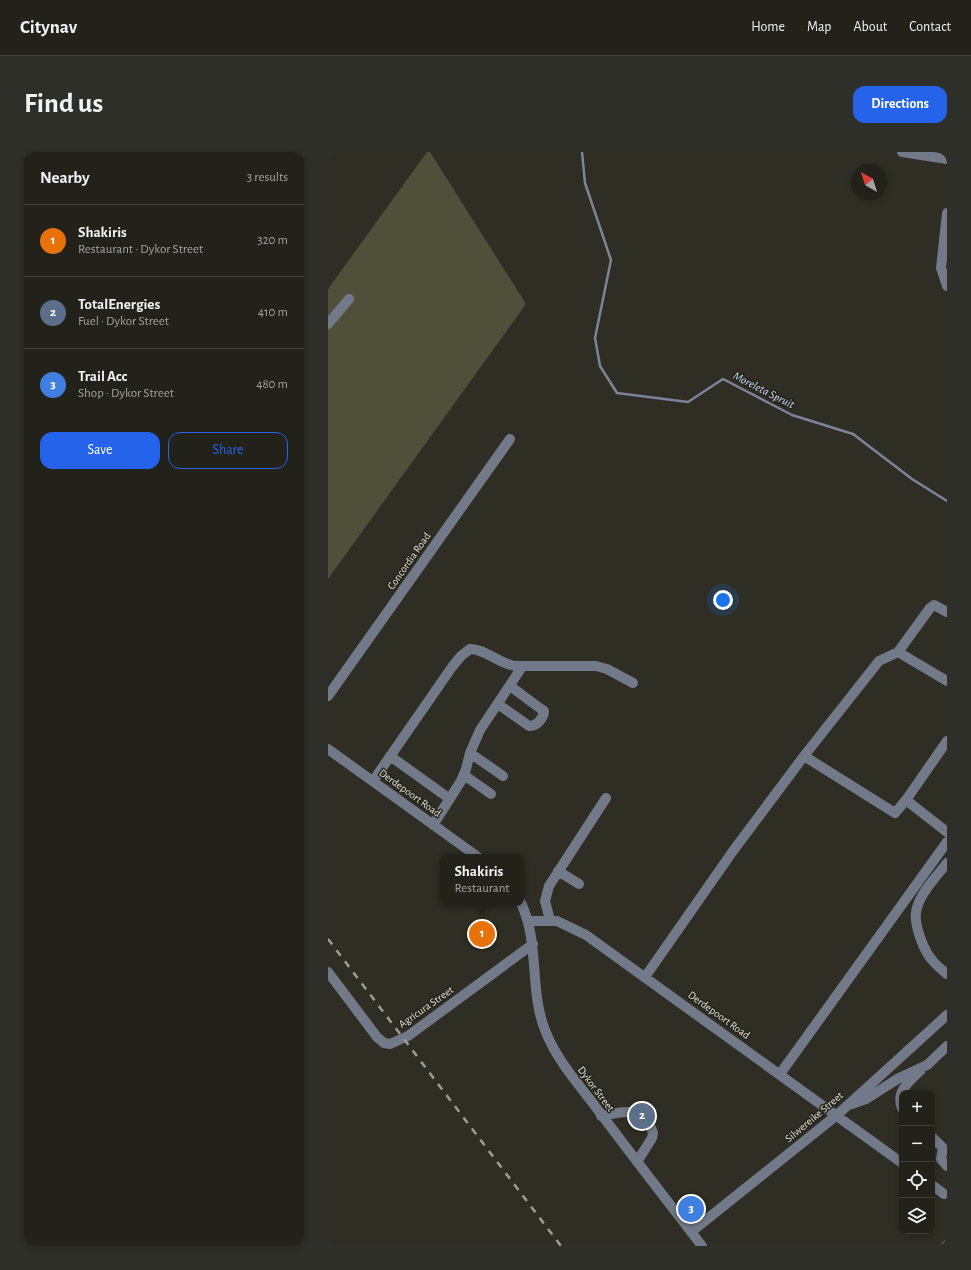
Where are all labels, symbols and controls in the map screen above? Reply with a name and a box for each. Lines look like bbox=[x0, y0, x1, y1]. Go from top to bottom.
text: Citynav bbox=[20, 18, 77, 37]
text: Home bbox=[751, 20, 785, 34]
text: Map bbox=[807, 20, 831, 34]
text: About bbox=[853, 20, 887, 34]
text: Contact bbox=[909, 20, 951, 34]
button: Directions bbox=[853, 86, 947, 123]
text: Find us bbox=[24, 90, 103, 118]
north arrow bbox=[851, 164, 887, 200]
text: Nearby bbox=[40, 169, 90, 186]
text: 3 results bbox=[247, 171, 288, 184]
text: Shakiris bbox=[78, 225, 127, 240]
text: 1 bbox=[51, 234, 55, 247]
text: 320 m bbox=[257, 234, 288, 247]
text: Restaurant · Dykor Street bbox=[78, 243, 203, 256]
text: TotalEnergies bbox=[78, 297, 160, 312]
text: 2 bbox=[50, 306, 56, 319]
text: 410 m bbox=[258, 306, 288, 319]
text: Fuel · Dykor Street bbox=[78, 315, 169, 328]
text: Trail Acc bbox=[78, 369, 127, 384]
water label: Moreleta Spruit bbox=[731, 369, 797, 412]
text: 3 bbox=[50, 378, 56, 391]
text: 480 m bbox=[256, 378, 288, 391]
text: Shop · Dykor Street bbox=[78, 387, 174, 400]
button: Save bbox=[40, 432, 160, 469]
button: Share bbox=[168, 432, 288, 469]
street label: Concordia Road bbox=[385, 530, 433, 591]
your location bbox=[713, 590, 733, 610]
street label: Derdepoort Road bbox=[377, 767, 443, 819]
popup bbox=[440, 854, 524, 906]
text: Shakiris bbox=[454, 864, 503, 879]
text: Restaurant bbox=[454, 882, 510, 895]
pin: 1 bbox=[469, 919, 495, 949]
street label: Agricura Street bbox=[397, 984, 456, 1030]
street label: Derdepoort Road bbox=[686, 989, 752, 1041]
street label: Dykor Street bbox=[576, 1064, 617, 1114]
street label: Silwereike Street bbox=[783, 1089, 845, 1144]
map controls bbox=[899, 1090, 935, 1234]
button: + bbox=[899, 1090, 935, 1126]
pin: 2 bbox=[629, 1101, 655, 1131]
button: − bbox=[899, 1126, 935, 1162]
button: locate bbox=[899, 1162, 935, 1198]
pin: 3 bbox=[678, 1194, 704, 1224]
button: layers bbox=[899, 1198, 935, 1234]

